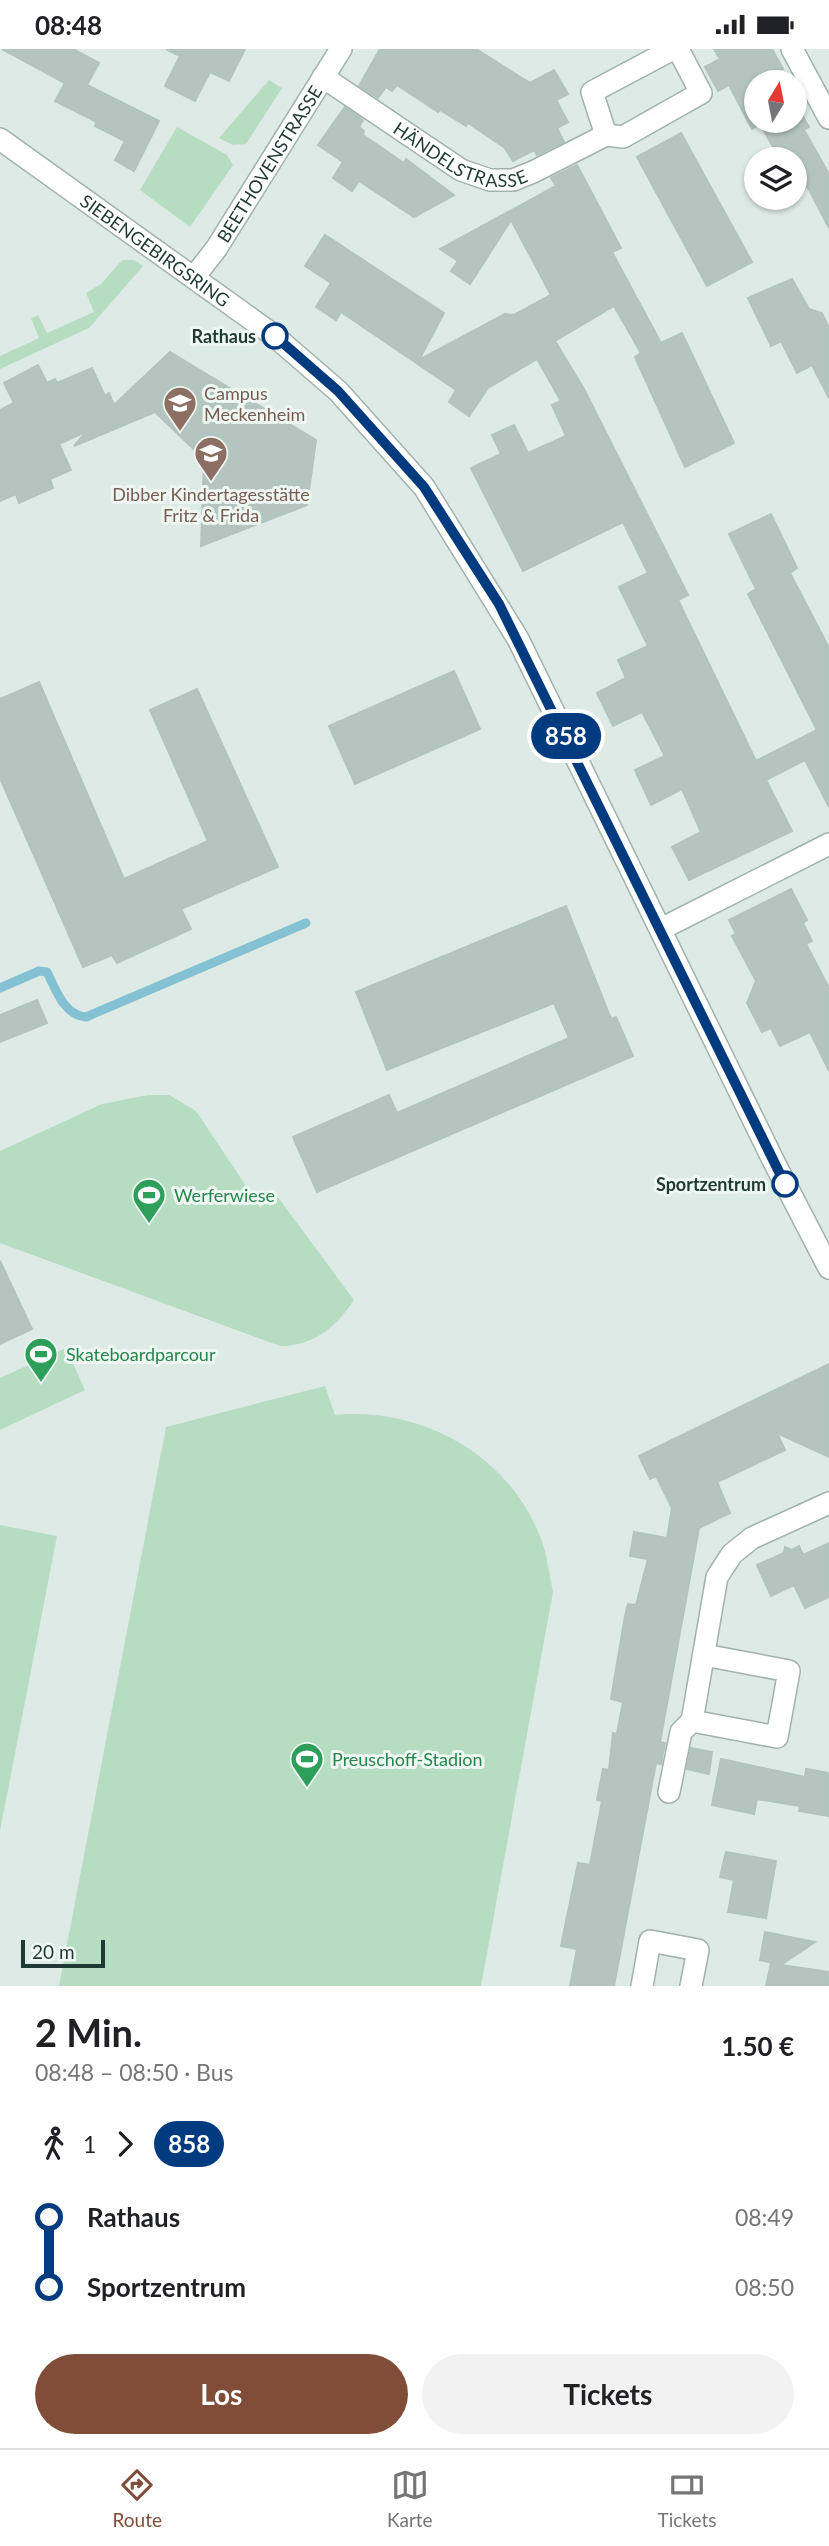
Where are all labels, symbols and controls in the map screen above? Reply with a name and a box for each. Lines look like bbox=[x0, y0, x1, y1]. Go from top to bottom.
text: 08:48 bbox=[35, 9, 102, 41]
north arrow bbox=[744, 70, 807, 133]
map controls bbox=[744, 70, 807, 210]
street label: BEETHOVENSTRASSE bbox=[212, 81, 327, 246]
street label: HÄNDELSTRASSE bbox=[389, 117, 530, 191]
button: layers bbox=[744, 147, 807, 210]
street label: SIEBENGEBIRGSRING bbox=[76, 189, 234, 311]
marker: Rathaus bbox=[262, 323, 288, 349]
place label: Rathaus bbox=[192, 325, 256, 347]
place label: Campus Meckenheim bbox=[204, 382, 305, 425]
school or university icon: Campus Meckenheim bbox=[161, 384, 199, 433]
school or university icon: Dibber Kindertagesstätte Fritz & Frida bbox=[192, 434, 230, 483]
place label: Dibber Kindertagesstätte Fritz & Frida bbox=[112, 483, 310, 526]
line badge: 858 bbox=[526, 713, 606, 759]
text: 858 bbox=[545, 721, 587, 750]
marker: Sportzentrum bbox=[772, 1171, 798, 1197]
place label: Sportzentrum bbox=[656, 1173, 766, 1195]
sports icon: Werferwiese bbox=[130, 1176, 168, 1225]
place label: Werferwiese bbox=[174, 1184, 275, 1206]
sports icon: Skateboardparcour bbox=[22, 1335, 60, 1384]
place label: Skateboardparcour bbox=[66, 1343, 216, 1365]
sports icon: Preuschoff-Stadion bbox=[288, 1740, 326, 1789]
place label: Preuschoff-Stadion bbox=[332, 1748, 483, 1770]
scale bar bbox=[21, 1937, 105, 1969]
text: 20 m bbox=[32, 1940, 75, 1963]
text: 2 Min. bbox=[35, 2009, 142, 2055]
text: 1.50 € bbox=[721, 2030, 794, 2062]
text: 08:48 – 08:50 · Bus bbox=[35, 2058, 234, 2086]
icon: walk bbox=[35, 2125, 73, 2163]
icon: forward bbox=[106, 2125, 144, 2163]
text: 858 bbox=[168, 2129, 210, 2158]
text: 1 bbox=[83, 2130, 96, 2158]
text: Rathaus bbox=[87, 2201, 180, 2233]
text: 08:49 bbox=[735, 2203, 794, 2231]
text: Sportzentrum bbox=[87, 2271, 246, 2303]
text: 08:50 bbox=[735, 2273, 794, 2301]
button: Los bbox=[35, 2354, 408, 2434]
button: Tickets bbox=[422, 2354, 794, 2434]
tab: Route bbox=[112, 2466, 162, 2531]
tab: Karte bbox=[387, 2466, 433, 2531]
tab: Tickets bbox=[658, 2466, 716, 2531]

